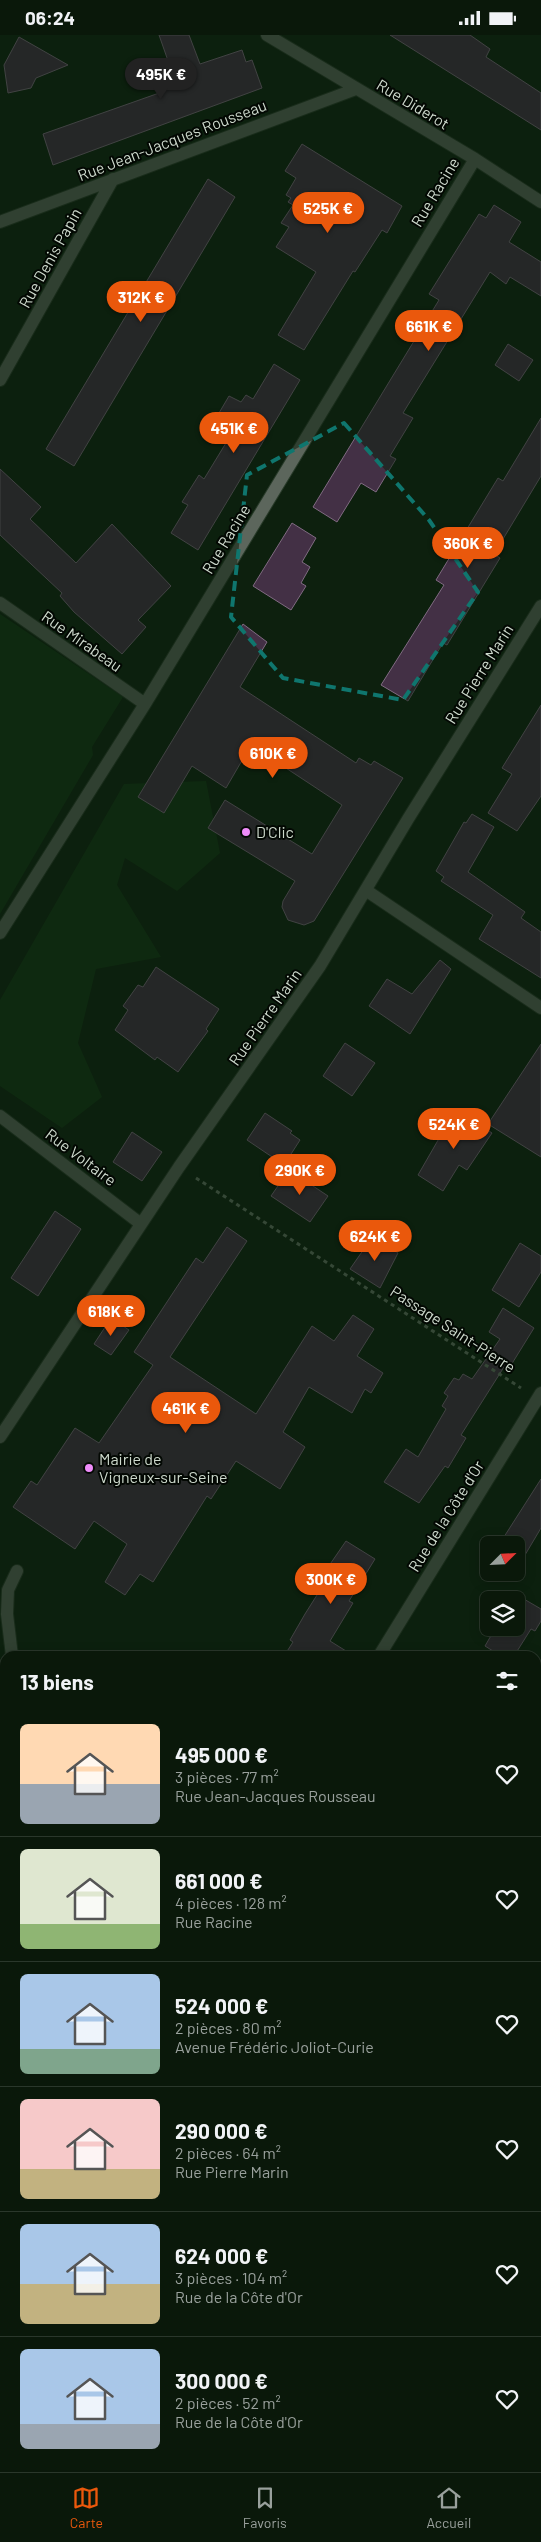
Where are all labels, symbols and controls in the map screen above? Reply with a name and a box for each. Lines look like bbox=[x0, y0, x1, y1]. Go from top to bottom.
text: 06:24 bbox=[25, 6, 75, 29]
pin: 495K € bbox=[120, 57, 202, 100]
text: 495K € bbox=[136, 64, 186, 83]
street label: Rue Diderot bbox=[373, 74, 453, 133]
street label: Rue Jean-Jacques Rousseau bbox=[75, 95, 269, 184]
street label: Rue Racine bbox=[406, 154, 463, 230]
pin: 525K € bbox=[287, 191, 369, 234]
text: 525K € bbox=[303, 198, 353, 217]
street label: Rue Denis Papin bbox=[14, 205, 85, 311]
pin: 312K € bbox=[100, 281, 182, 323]
text: 312K € bbox=[118, 287, 164, 306]
pin: 661K € bbox=[388, 309, 470, 352]
text: 661K € bbox=[406, 316, 452, 335]
pin: 451K € bbox=[193, 411, 275, 454]
text: 451K € bbox=[210, 418, 258, 437]
street label: Rue Racine bbox=[197, 501, 254, 577]
pin: 360K € bbox=[427, 527, 509, 569]
text: 360K € bbox=[443, 533, 493, 552]
street label: Rue Mirabeau bbox=[39, 606, 126, 675]
street label: Rue Pierre Marin bbox=[440, 621, 517, 727]
pin: 610K € bbox=[232, 737, 314, 779]
text: 610K € bbox=[250, 743, 296, 762]
place label: D'Clic bbox=[256, 822, 294, 841]
marker: D'Clic bbox=[240, 826, 252, 838]
street label: Rue Pierre Marin bbox=[224, 965, 305, 1069]
pin: 524K € bbox=[413, 1107, 495, 1150]
text: 524K € bbox=[429, 1114, 479, 1133]
street label: Rue Voltaire bbox=[42, 1124, 120, 1189]
pin: 290K € bbox=[259, 1153, 341, 1196]
text: 290K € bbox=[275, 1160, 325, 1179]
pin: 624K € bbox=[334, 1219, 416, 1262]
text: 624K € bbox=[350, 1226, 400, 1245]
street label: Passage Saint-Pierre bbox=[387, 1281, 519, 1376]
pin: 618K € bbox=[70, 1295, 152, 1337]
text: 618K € bbox=[88, 1301, 134, 1320]
pin: 461K € bbox=[145, 1391, 227, 1434]
text: 461K € bbox=[162, 1398, 210, 1417]
place label: Mairie de Vigneux-sur-Seine bbox=[99, 1449, 228, 1486]
street label: Rue de la Côte d'Or bbox=[404, 1456, 488, 1575]
marker: Mairie de Vigneux-sur-Seine bbox=[83, 1462, 95, 1474]
north arrow bbox=[480, 1536, 525, 1581]
map controls bbox=[480, 1536, 525, 1636]
pin: 300K € bbox=[290, 1563, 372, 1605]
text: 300K € bbox=[306, 1569, 356, 1588]
button: layers bbox=[480, 1591, 525, 1636]
icon: filters bbox=[493, 1667, 521, 1695]
text: 13 biens bbox=[20, 1669, 94, 1694]
text: 495 000 € bbox=[175, 1742, 268, 1767]
icon: home bbox=[60, 1744, 120, 1804]
icon: heart bbox=[493, 1760, 521, 1788]
text: 3 pièces · 77 m² bbox=[175, 1767, 279, 1786]
text: Rue Jean-Jacques Rousseau bbox=[175, 1786, 376, 1805]
text: 661 000 € bbox=[175, 1868, 262, 1893]
icon: home bbox=[60, 1869, 120, 1929]
icon: heart bbox=[493, 1885, 521, 1913]
text: 4 pièces · 128 m² bbox=[175, 1893, 287, 1912]
text: Rue Racine bbox=[175, 1912, 253, 1931]
text: 524 000 € bbox=[175, 1993, 268, 2018]
icon: home bbox=[60, 1994, 120, 2054]
icon: heart bbox=[493, 2010, 521, 2038]
text: 2 pièces · 80 m² bbox=[175, 2018, 281, 2037]
text: Avenue Frédéric Joliot-Curie bbox=[175, 2037, 374, 2056]
text: 290 000 € bbox=[175, 2118, 268, 2143]
icon: home bbox=[60, 2119, 120, 2179]
icon: heart bbox=[493, 2135, 521, 2163]
text: 2 pièces · 64 m² bbox=[175, 2143, 281, 2162]
text: Rue Pierre Marin bbox=[175, 2162, 289, 2181]
text: 624 000 € bbox=[175, 2243, 268, 2268]
icon: home bbox=[60, 2244, 120, 2304]
icon: heart bbox=[493, 2260, 521, 2288]
text: 3 pièces · 104 m² bbox=[175, 2268, 287, 2287]
text: Rue de la Côte d'Or bbox=[175, 2287, 303, 2306]
text: 300 000 € bbox=[175, 2368, 268, 2393]
icon: home bbox=[60, 2369, 120, 2429]
icon: heart bbox=[493, 2385, 521, 2413]
text: 2 pièces · 52 m² bbox=[175, 2393, 281, 2412]
text: Rue de la Côte d'Or bbox=[175, 2412, 303, 2431]
tab: Carte bbox=[70, 2484, 103, 2531]
tab: Favoris bbox=[243, 2484, 287, 2531]
tab: Accueil bbox=[427, 2484, 471, 2531]

